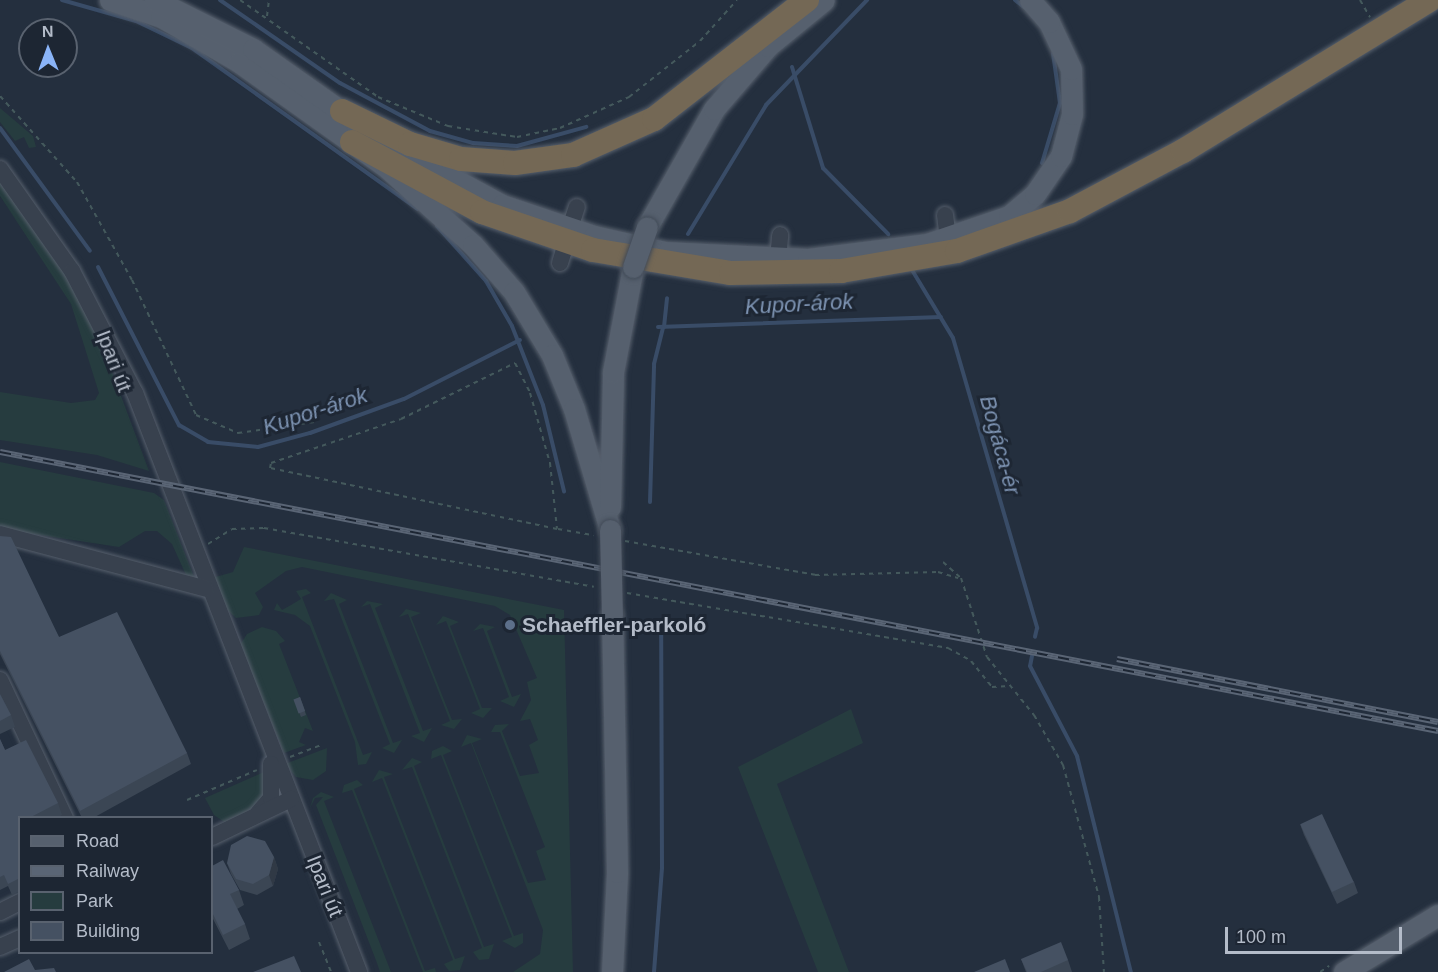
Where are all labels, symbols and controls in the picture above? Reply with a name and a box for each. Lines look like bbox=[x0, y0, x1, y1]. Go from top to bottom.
north arrow bbox=[18, 18, 78, 78]
text: N bbox=[42, 23, 54, 40]
water label: Kupor-árok bbox=[744, 288, 854, 320]
street label: Ipari út bbox=[91, 327, 137, 395]
water label: Kupor-árok bbox=[259, 382, 371, 440]
water label: Bogáca-ér bbox=[974, 393, 1026, 497]
place label: Schaeffler-parkoló bbox=[522, 612, 706, 638]
marker: Schaeffler-parkoló bbox=[503, 618, 517, 632]
legend bbox=[18, 816, 213, 954]
text: Road bbox=[76, 831, 119, 851]
street label: Ipari út bbox=[301, 852, 349, 920]
text: Railway bbox=[76, 861, 139, 881]
text: Park bbox=[76, 891, 113, 911]
scale bar bbox=[1228, 915, 1405, 953]
text: Building bbox=[76, 921, 140, 941]
text: 100 m bbox=[1236, 927, 1286, 947]

